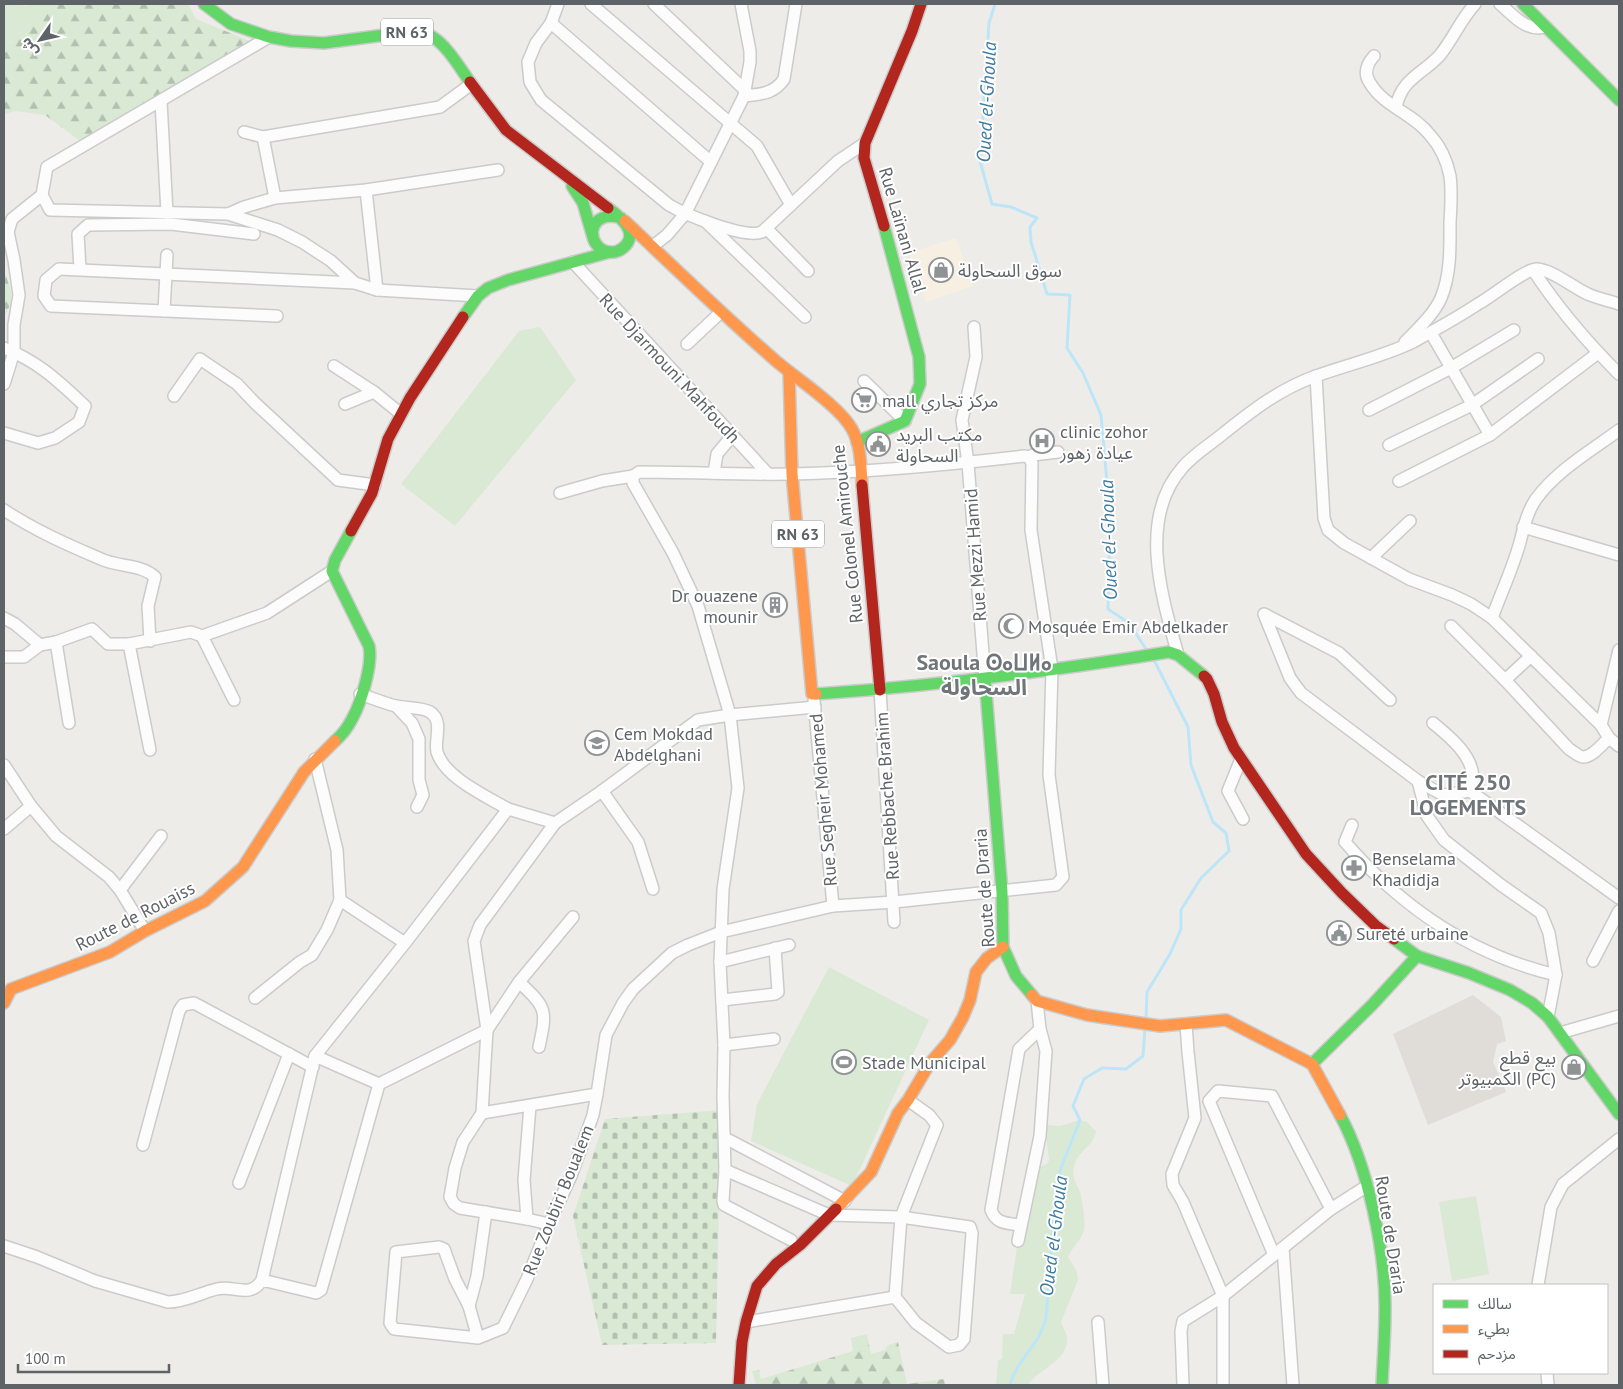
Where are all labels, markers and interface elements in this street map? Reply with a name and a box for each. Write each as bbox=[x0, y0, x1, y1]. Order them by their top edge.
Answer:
north arrow bbox=[15, 15, 65, 65]
road number: RN 63 bbox=[381, 18, 433, 46]
text: ش bbox=[16, 34, 42, 60]
water label: Oued el-Ghoula bbox=[971, 40, 1001, 163]
street label: Rue Laïnani Allal bbox=[874, 164, 932, 296]
shop icon: سوق السحاولة bbox=[928, 257, 954, 283]
place label: سوق السحاولة bbox=[958, 259, 1062, 282]
street label: Rue Djarmouni Mahfoudh bbox=[595, 288, 745, 448]
supermarket icon: mall مركز تجاري bbox=[851, 387, 877, 413]
place label: mall مركز تجاري bbox=[882, 389, 998, 414]
place label: clinic zohor عيادة زهور bbox=[1059, 420, 1148, 464]
place label: مكتب البريد السحاولة bbox=[896, 423, 982, 467]
hospital icon: clinic zohor عيادة زهور bbox=[1029, 428, 1055, 454]
public building icon: مكتب البريد السحاولة bbox=[865, 431, 891, 457]
street label: Rue Colonel Amirouche bbox=[826, 444, 868, 624]
water label: Oued el-Ghoula bbox=[1094, 479, 1122, 601]
street label: Rue Mezzi Hamid bbox=[959, 488, 991, 622]
road number: RN 63 bbox=[772, 520, 824, 548]
place label: Dr ouazene mounir bbox=[671, 584, 758, 628]
building icon: Dr ouazene mounir bbox=[762, 592, 788, 618]
mosque icon: Mosquée Emir Abdelkader bbox=[998, 613, 1024, 639]
place label: Mosquée Emir Abdelkader bbox=[1028, 615, 1228, 638]
district label: Saoula ⵙⴰⵡⵍⴰ السحاولة bbox=[916, 648, 1052, 701]
street label: Rue Rebbache Brahim bbox=[870, 711, 904, 881]
street label: Rue Segheir Mohamed bbox=[804, 713, 842, 887]
place label: Cem Mokdad Abdelghani bbox=[614, 722, 713, 766]
school or university icon: Cem Mokdad Abdelghani bbox=[584, 730, 610, 756]
district label: CITÉ 250 LOGEMENTS bbox=[1410, 768, 1526, 821]
street label: Route de Draria bbox=[968, 828, 1000, 948]
place label: Benselama Khadidja bbox=[1372, 847, 1456, 891]
pharmacy icon: Benselama Khadidja bbox=[1341, 855, 1367, 881]
street label: Route de Rouaiss bbox=[72, 876, 198, 956]
public building icon: Sureté urbaine bbox=[1326, 920, 1352, 946]
place label: Sureté urbaine bbox=[1356, 922, 1469, 945]
place label: بيع قطع الكمبيوتر (PC) bbox=[1458, 1046, 1556, 1090]
sports icon: Stade Municipal bbox=[831, 1049, 857, 1075]
place label: Stade Municipal bbox=[862, 1051, 986, 1074]
shop icon: بيع قطع الكمبيوتر (PC) bbox=[1561, 1054, 1587, 1080]
street label: Rue Zoubiri Boualem bbox=[517, 1121, 599, 1279]
water label: Oued el-Ghoula bbox=[1034, 1174, 1072, 1297]
street label: Route de Draria bbox=[1370, 1174, 1412, 1296]
legend bbox=[1433, 1284, 1608, 1374]
text: سالك bbox=[1478, 1294, 1512, 1313]
text: بطيء bbox=[1478, 1319, 1510, 1340]
scale bar bbox=[18, 1342, 169, 1374]
text: مزدحم bbox=[1478, 1344, 1516, 1365]
text: 100 m bbox=[25, 1349, 66, 1368]

